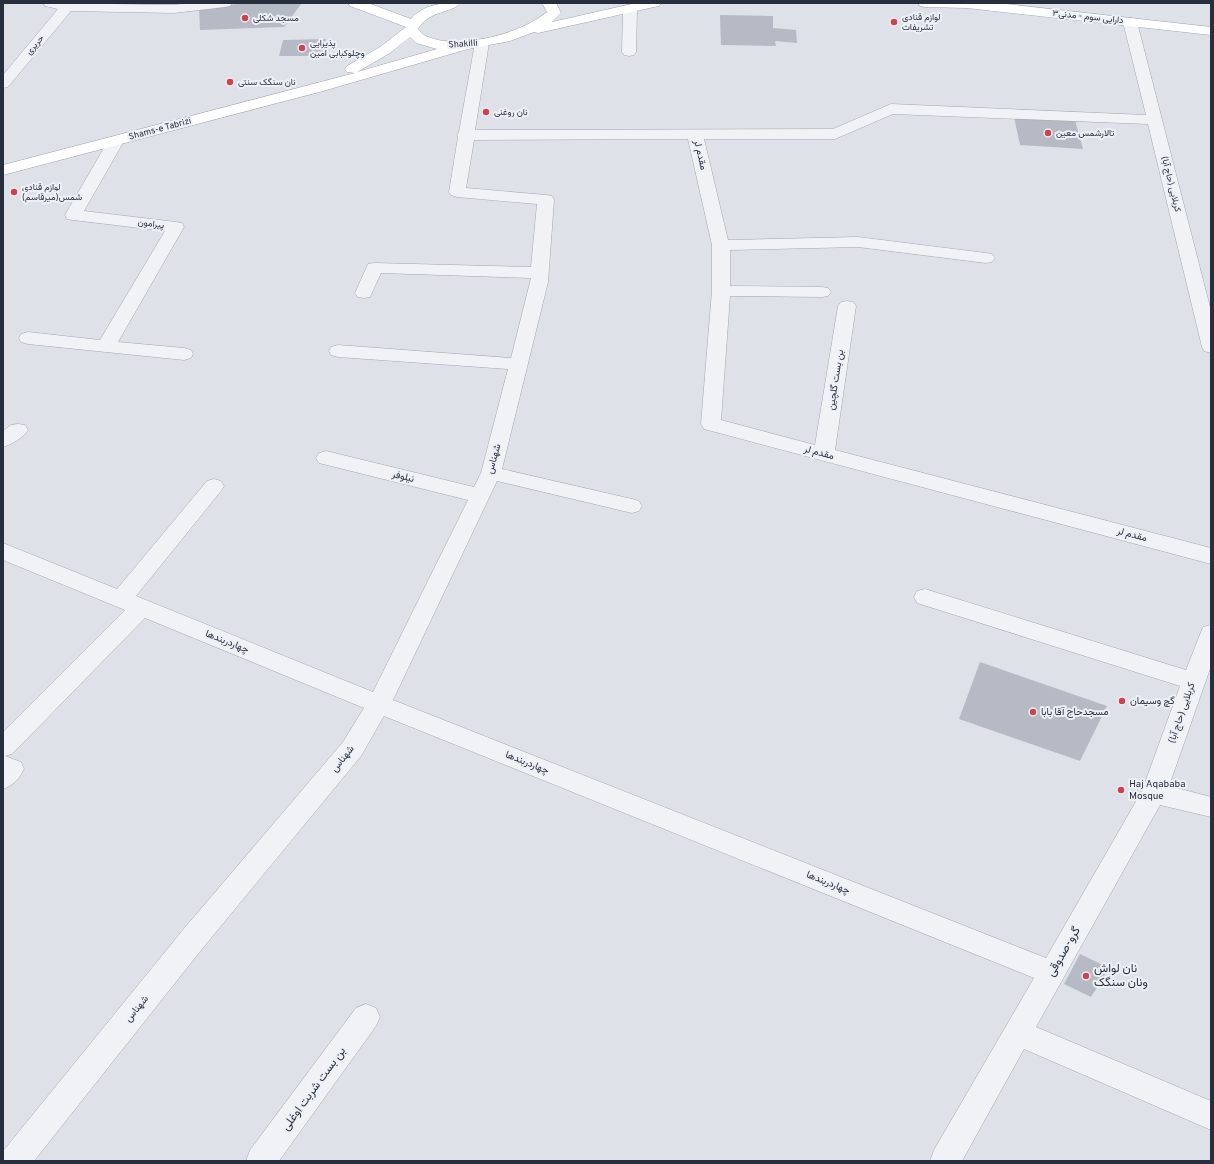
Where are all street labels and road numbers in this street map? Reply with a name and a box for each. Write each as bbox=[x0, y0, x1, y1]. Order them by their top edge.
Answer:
street label: دارایی سوم - مدنی۳ bbox=[1052, 8, 1124, 26]
street label: حریری bbox=[24, 33, 46, 57]
street label: Shakilli bbox=[448, 37, 478, 51]
street label: Shams-e Tabrizi bbox=[127, 115, 193, 143]
street label: مقدم لر bbox=[690, 138, 710, 171]
street label: کربلایی (حاج آبا) bbox=[1159, 155, 1183, 213]
street label: پیرامون bbox=[137, 217, 165, 231]
street label: بن بست گلچین bbox=[825, 349, 847, 411]
street label: شهناس bbox=[484, 442, 505, 476]
street label: مقدم لر bbox=[802, 442, 835, 463]
street label: نیلوفر bbox=[390, 468, 416, 486]
street label: مقدم لر bbox=[1115, 524, 1148, 545]
street label: چهاردربندها bbox=[203, 627, 251, 657]
street label: کربلایی (حاج آبا) bbox=[1166, 680, 1199, 745]
street label: شهناس bbox=[328, 743, 358, 775]
street label: چهاردربندها bbox=[503, 748, 551, 778]
street label: چهاردربندها bbox=[804, 868, 852, 898]
street label: گرو-صدوقی bbox=[1043, 924, 1085, 980]
street label: شهناس bbox=[122, 993, 152, 1025]
street label: بن بست شربت اوغلی bbox=[278, 1044, 350, 1134]

